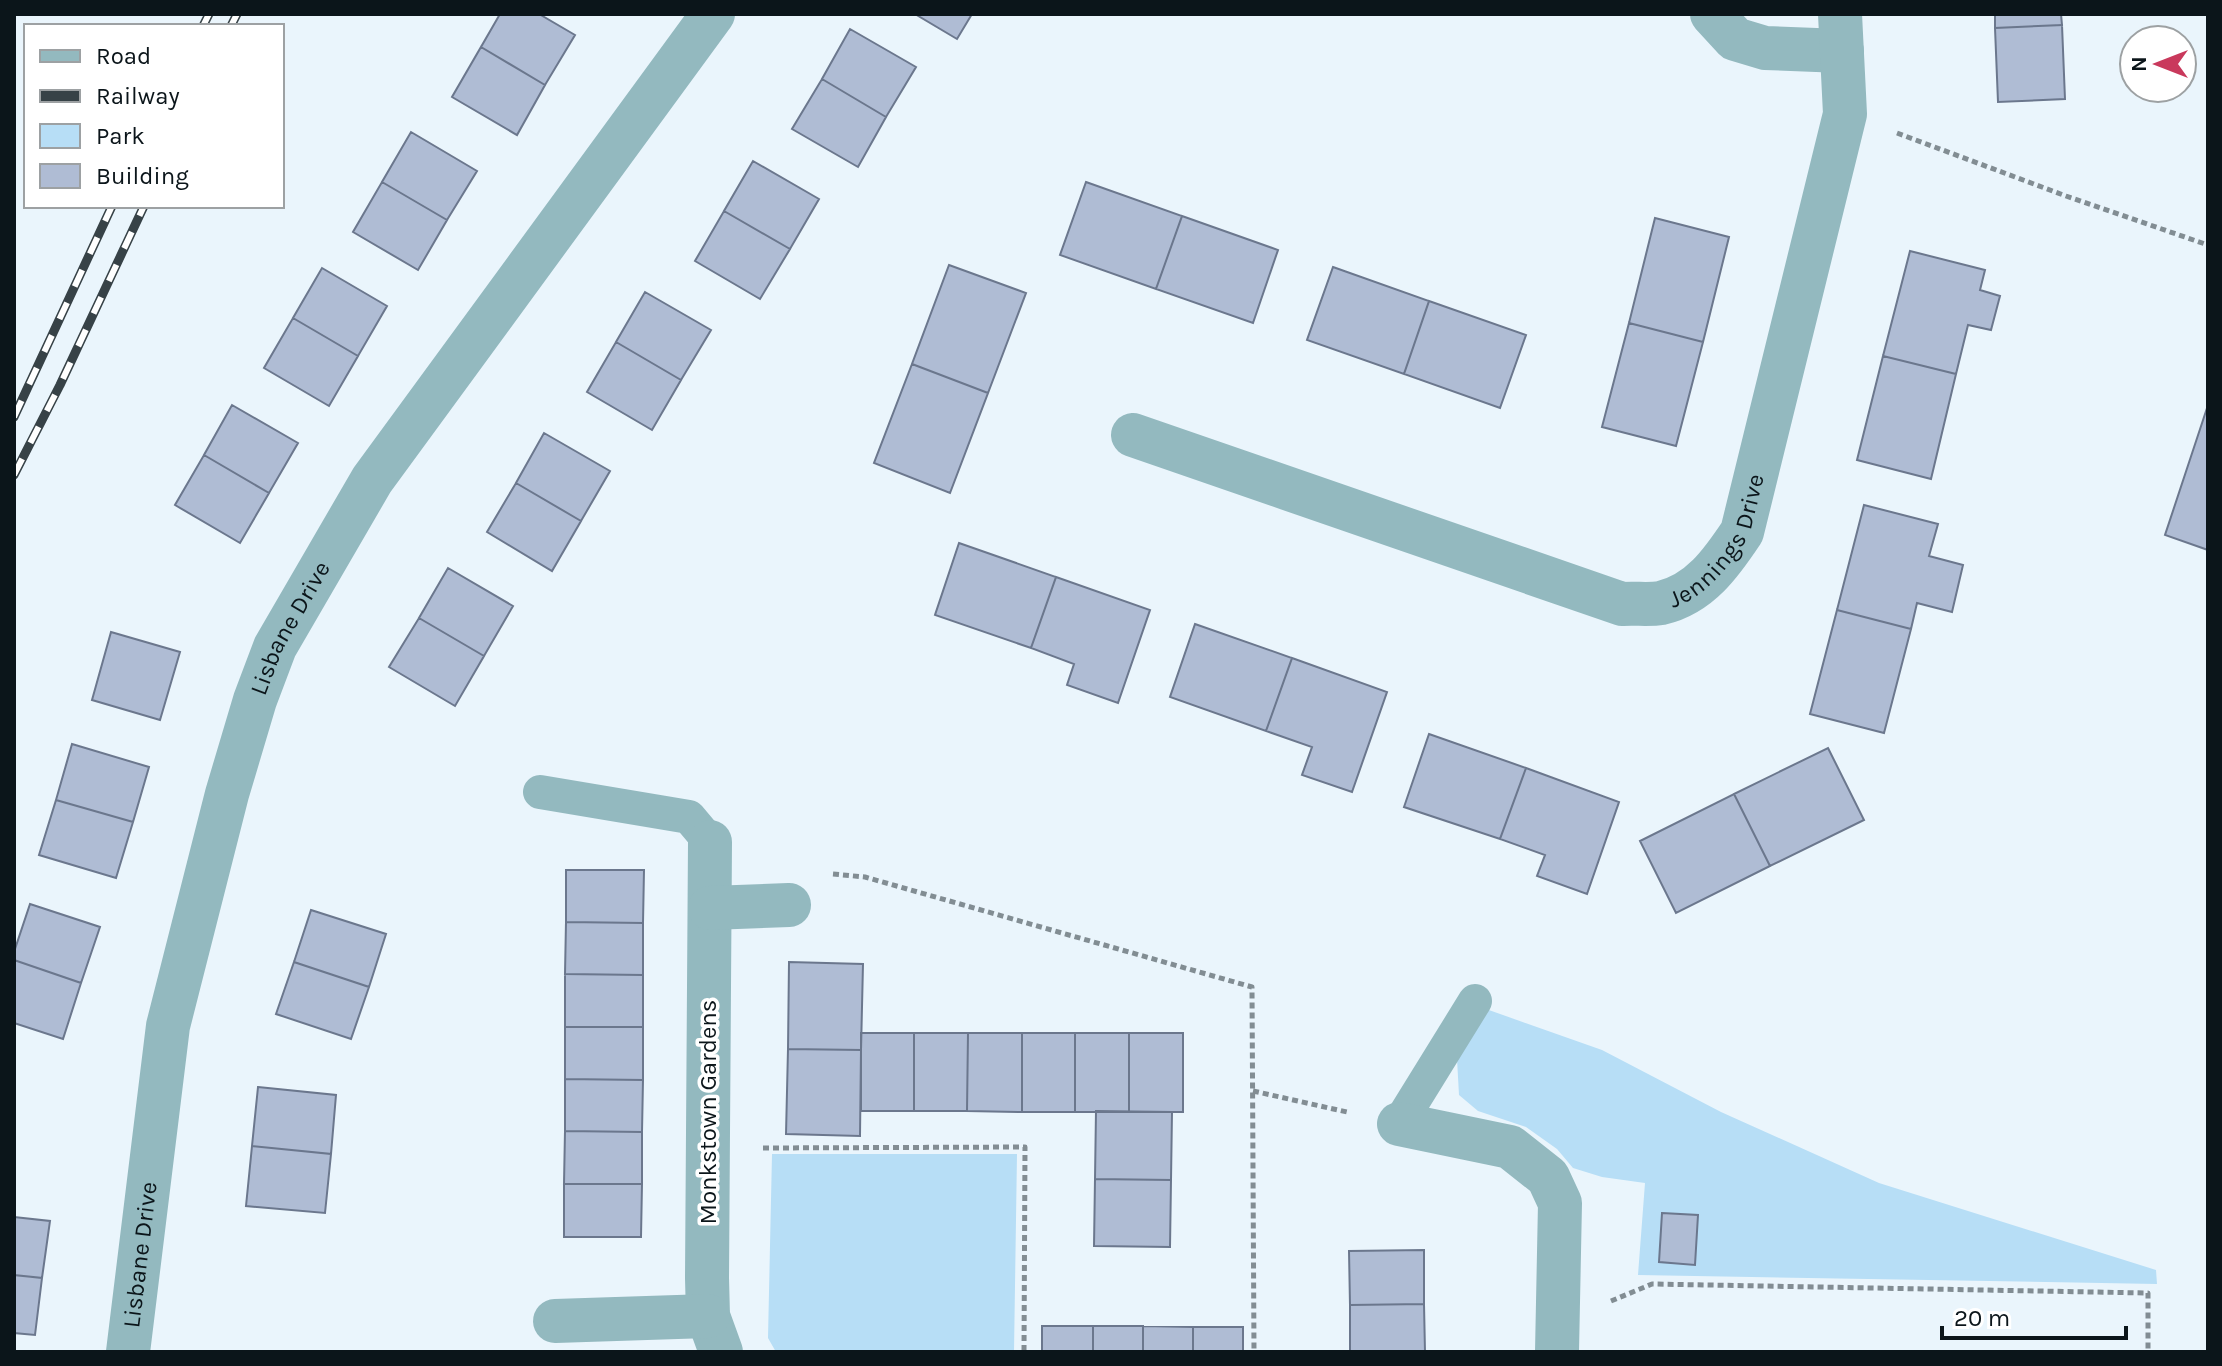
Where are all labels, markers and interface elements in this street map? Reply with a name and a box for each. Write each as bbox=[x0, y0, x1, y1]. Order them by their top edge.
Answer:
legend bbox=[24, 24, 284, 208]
north arrow bbox=[2118, 24, 2198, 104]
text: Road bbox=[96, 42, 151, 70]
text: N bbox=[2126, 56, 2152, 72]
text: Railway bbox=[96, 82, 180, 110]
text: Park bbox=[96, 122, 145, 150]
text: Building bbox=[96, 162, 189, 190]
street label: Jennings Drive bbox=[1665, 471, 1770, 614]
street label: Lisbane Drive bbox=[244, 556, 336, 699]
street label: Monkstown Gardens bbox=[694, 1000, 722, 1224]
street label: Lisbane Drive bbox=[117, 1180, 163, 1329]
scale bar bbox=[1942, 1290, 2126, 1340]
text: 20 m bbox=[1954, 1304, 2010, 1332]

